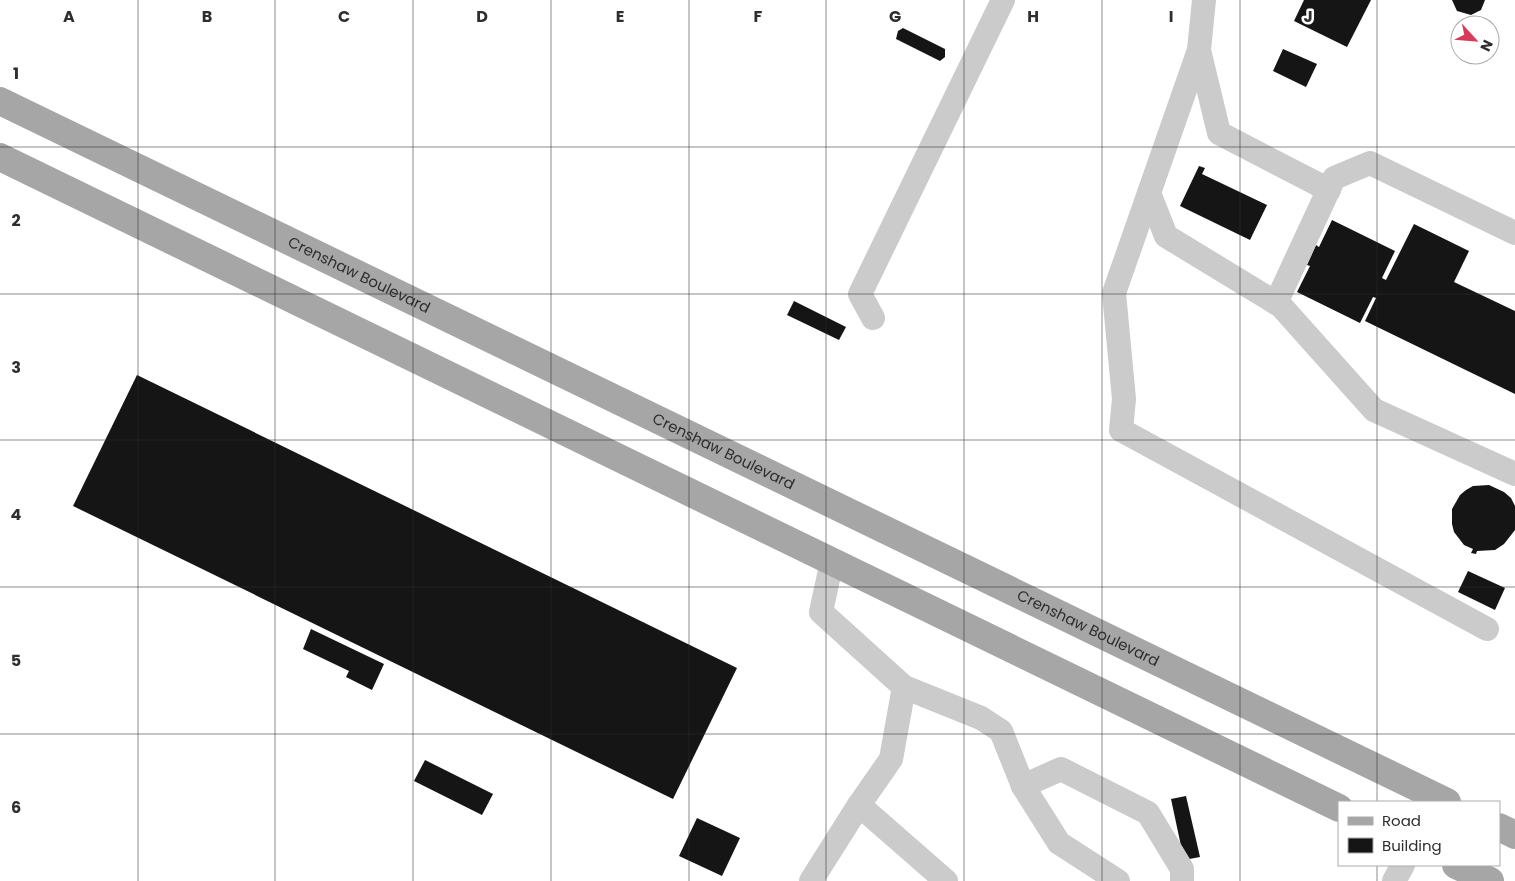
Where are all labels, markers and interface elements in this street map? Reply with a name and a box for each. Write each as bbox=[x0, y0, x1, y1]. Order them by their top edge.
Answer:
text: A bbox=[63, 5, 75, 28]
text: B bbox=[202, 5, 212, 28]
text: C bbox=[338, 5, 350, 28]
text: D bbox=[476, 5, 488, 28]
text: E bbox=[616, 5, 624, 28]
text: F bbox=[754, 5, 763, 28]
text: G bbox=[889, 5, 901, 28]
text: H bbox=[1027, 5, 1039, 28]
text: I bbox=[1169, 5, 1173, 28]
text: J bbox=[1303, 5, 1313, 28]
north arrow bbox=[1450, 15, 1500, 65]
text: N bbox=[1475, 37, 1498, 55]
text: 1 bbox=[13, 62, 19, 85]
text: 2 bbox=[11, 209, 21, 232]
street label: Crenshaw Boulevard bbox=[285, 231, 434, 318]
text: 3 bbox=[11, 356, 21, 379]
street label: Crenshaw Boulevard bbox=[649, 408, 798, 494]
text: 4 bbox=[11, 503, 22, 526]
street label: Crenshaw Boulevard bbox=[1014, 584, 1163, 671]
text: 5 bbox=[11, 649, 21, 672]
text: 6 bbox=[11, 796, 21, 819]
legend bbox=[1338, 801, 1500, 866]
text: Road bbox=[1382, 810, 1421, 831]
text: Building bbox=[1382, 835, 1442, 856]

